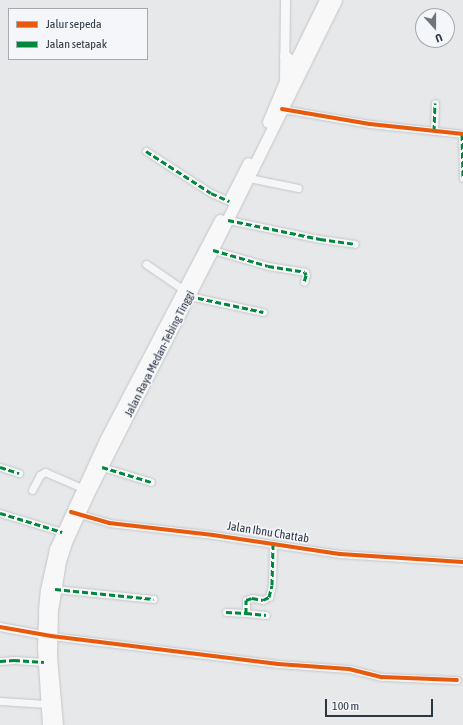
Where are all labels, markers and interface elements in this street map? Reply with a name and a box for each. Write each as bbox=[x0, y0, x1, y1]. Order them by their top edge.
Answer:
legend bbox=[8, 8, 148, 60]
north arrow bbox=[415, 8, 455, 48]
text: Jalur sepeda bbox=[46, 17, 102, 31]
text: U bbox=[434, 32, 444, 45]
text: Jalan setapak bbox=[46, 37, 107, 51]
street label: Jalan Raya Medan-Tebing Tinggi bbox=[122, 288, 198, 420]
street label: Jalan Ibnu Chattab bbox=[226, 519, 310, 547]
scale bar bbox=[327, 691, 435, 717]
text: 100 m bbox=[332, 699, 359, 713]

